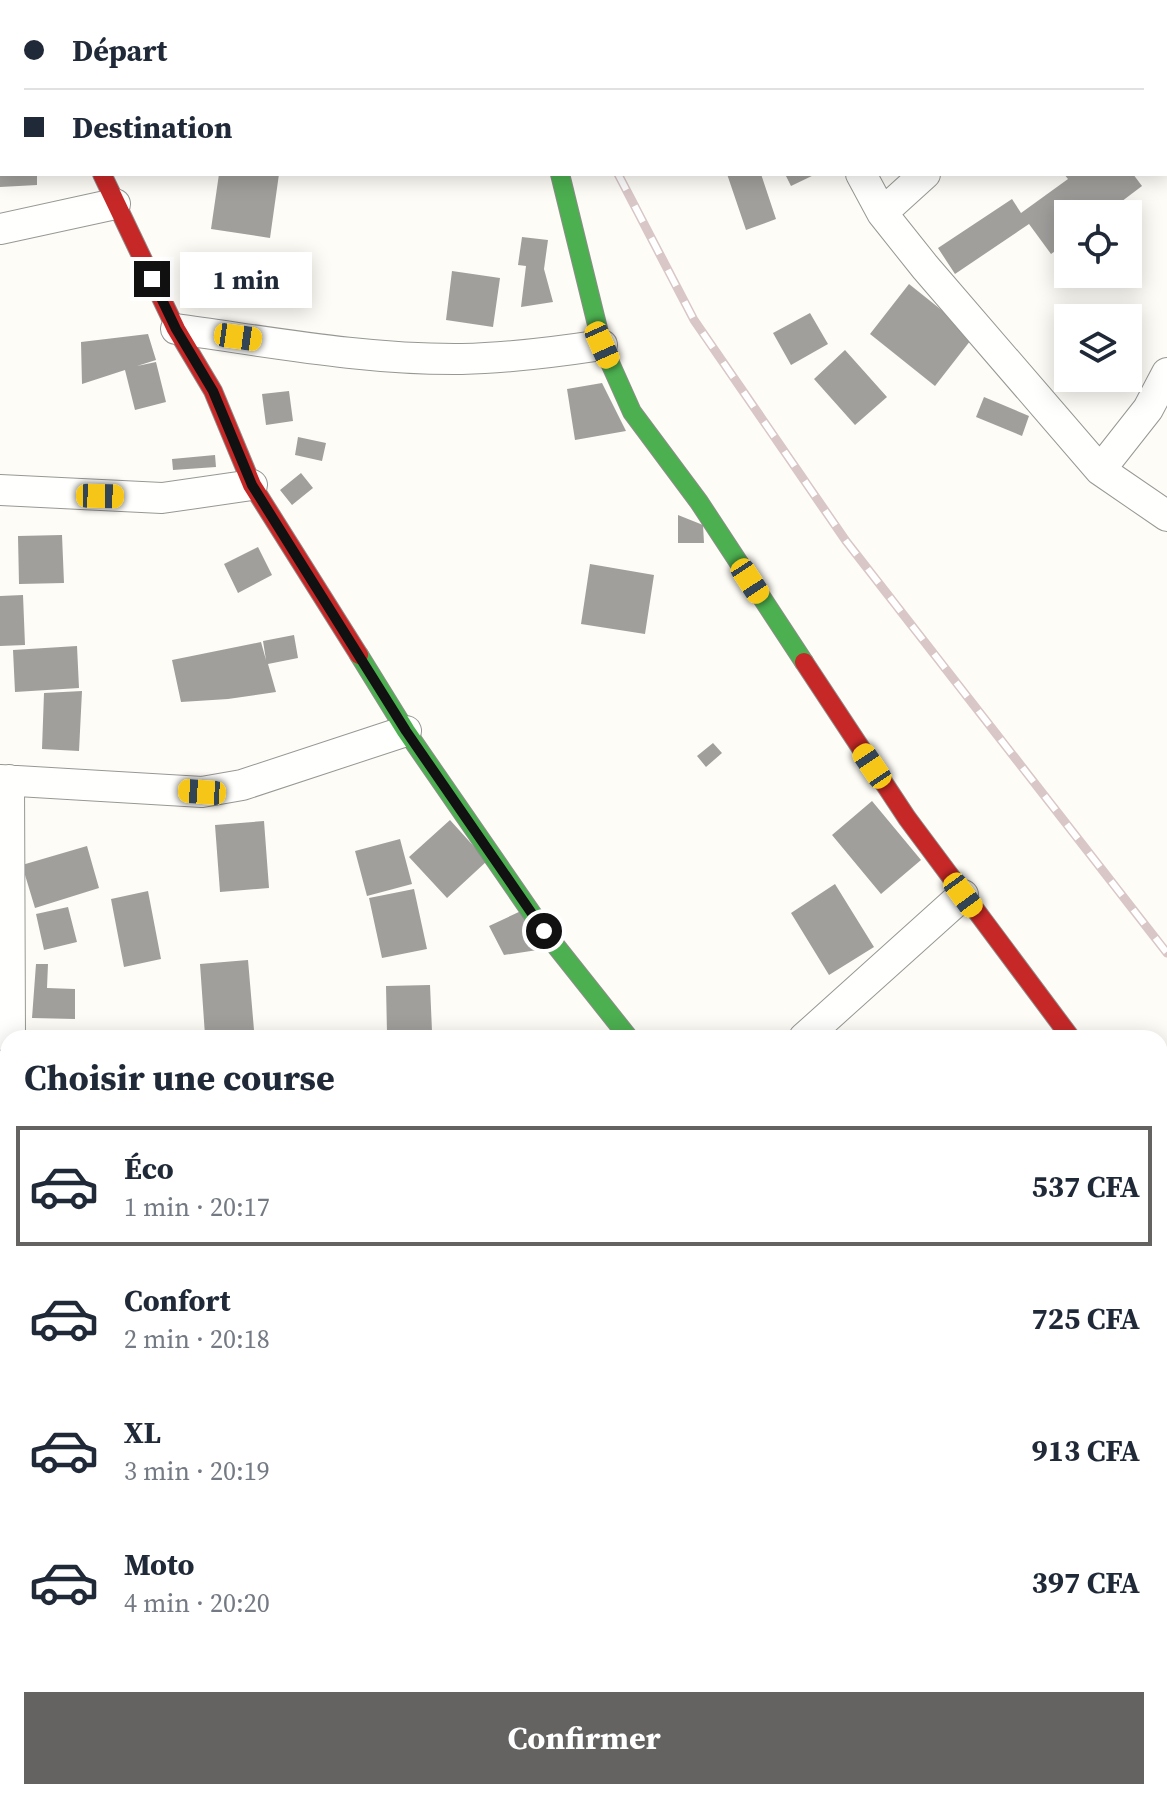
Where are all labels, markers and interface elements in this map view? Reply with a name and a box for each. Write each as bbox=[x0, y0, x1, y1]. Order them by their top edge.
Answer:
text: Départ bbox=[72, 30, 167, 71]
text: Destination bbox=[72, 107, 233, 148]
map controls bbox=[1054, 200, 1142, 392]
button: locate bbox=[1054, 200, 1142, 288]
callout: 1 min bbox=[180, 251, 312, 307]
route end bbox=[134, 261, 170, 297]
text: 1 min bbox=[212, 262, 280, 298]
button: layers bbox=[1054, 304, 1142, 392]
car bbox=[581, 318, 623, 372]
car bbox=[213, 322, 263, 352]
car bbox=[76, 484, 124, 508]
car bbox=[727, 554, 773, 608]
car bbox=[849, 739, 895, 793]
car bbox=[177, 778, 227, 806]
car bbox=[939, 869, 987, 921]
route start bbox=[526, 913, 562, 949]
text: Choisir une course bbox=[24, 1053, 335, 1102]
text: Éco bbox=[124, 1148, 174, 1189]
icon: car bbox=[28, 1150, 100, 1222]
text: 537 CFA bbox=[1031, 1166, 1140, 1207]
text: 1 min · 20:17 bbox=[124, 1189, 270, 1225]
text: Confort bbox=[124, 1280, 230, 1321]
icon: car bbox=[28, 1282, 100, 1354]
text: 725 CFA bbox=[1031, 1298, 1140, 1339]
text: 2 min · 20:18 bbox=[124, 1321, 270, 1357]
text: XL bbox=[124, 1412, 161, 1453]
icon: car bbox=[28, 1414, 100, 1486]
text: 913 CFA bbox=[1031, 1430, 1140, 1471]
text: 3 min · 20:19 bbox=[124, 1453, 270, 1489]
text: Moto bbox=[124, 1544, 195, 1585]
icon: car bbox=[28, 1546, 100, 1618]
text: 397 CFA bbox=[1031, 1562, 1140, 1603]
text: 4 min · 20:20 bbox=[124, 1585, 270, 1621]
button: Confirmer bbox=[24, 1692, 1144, 1784]

